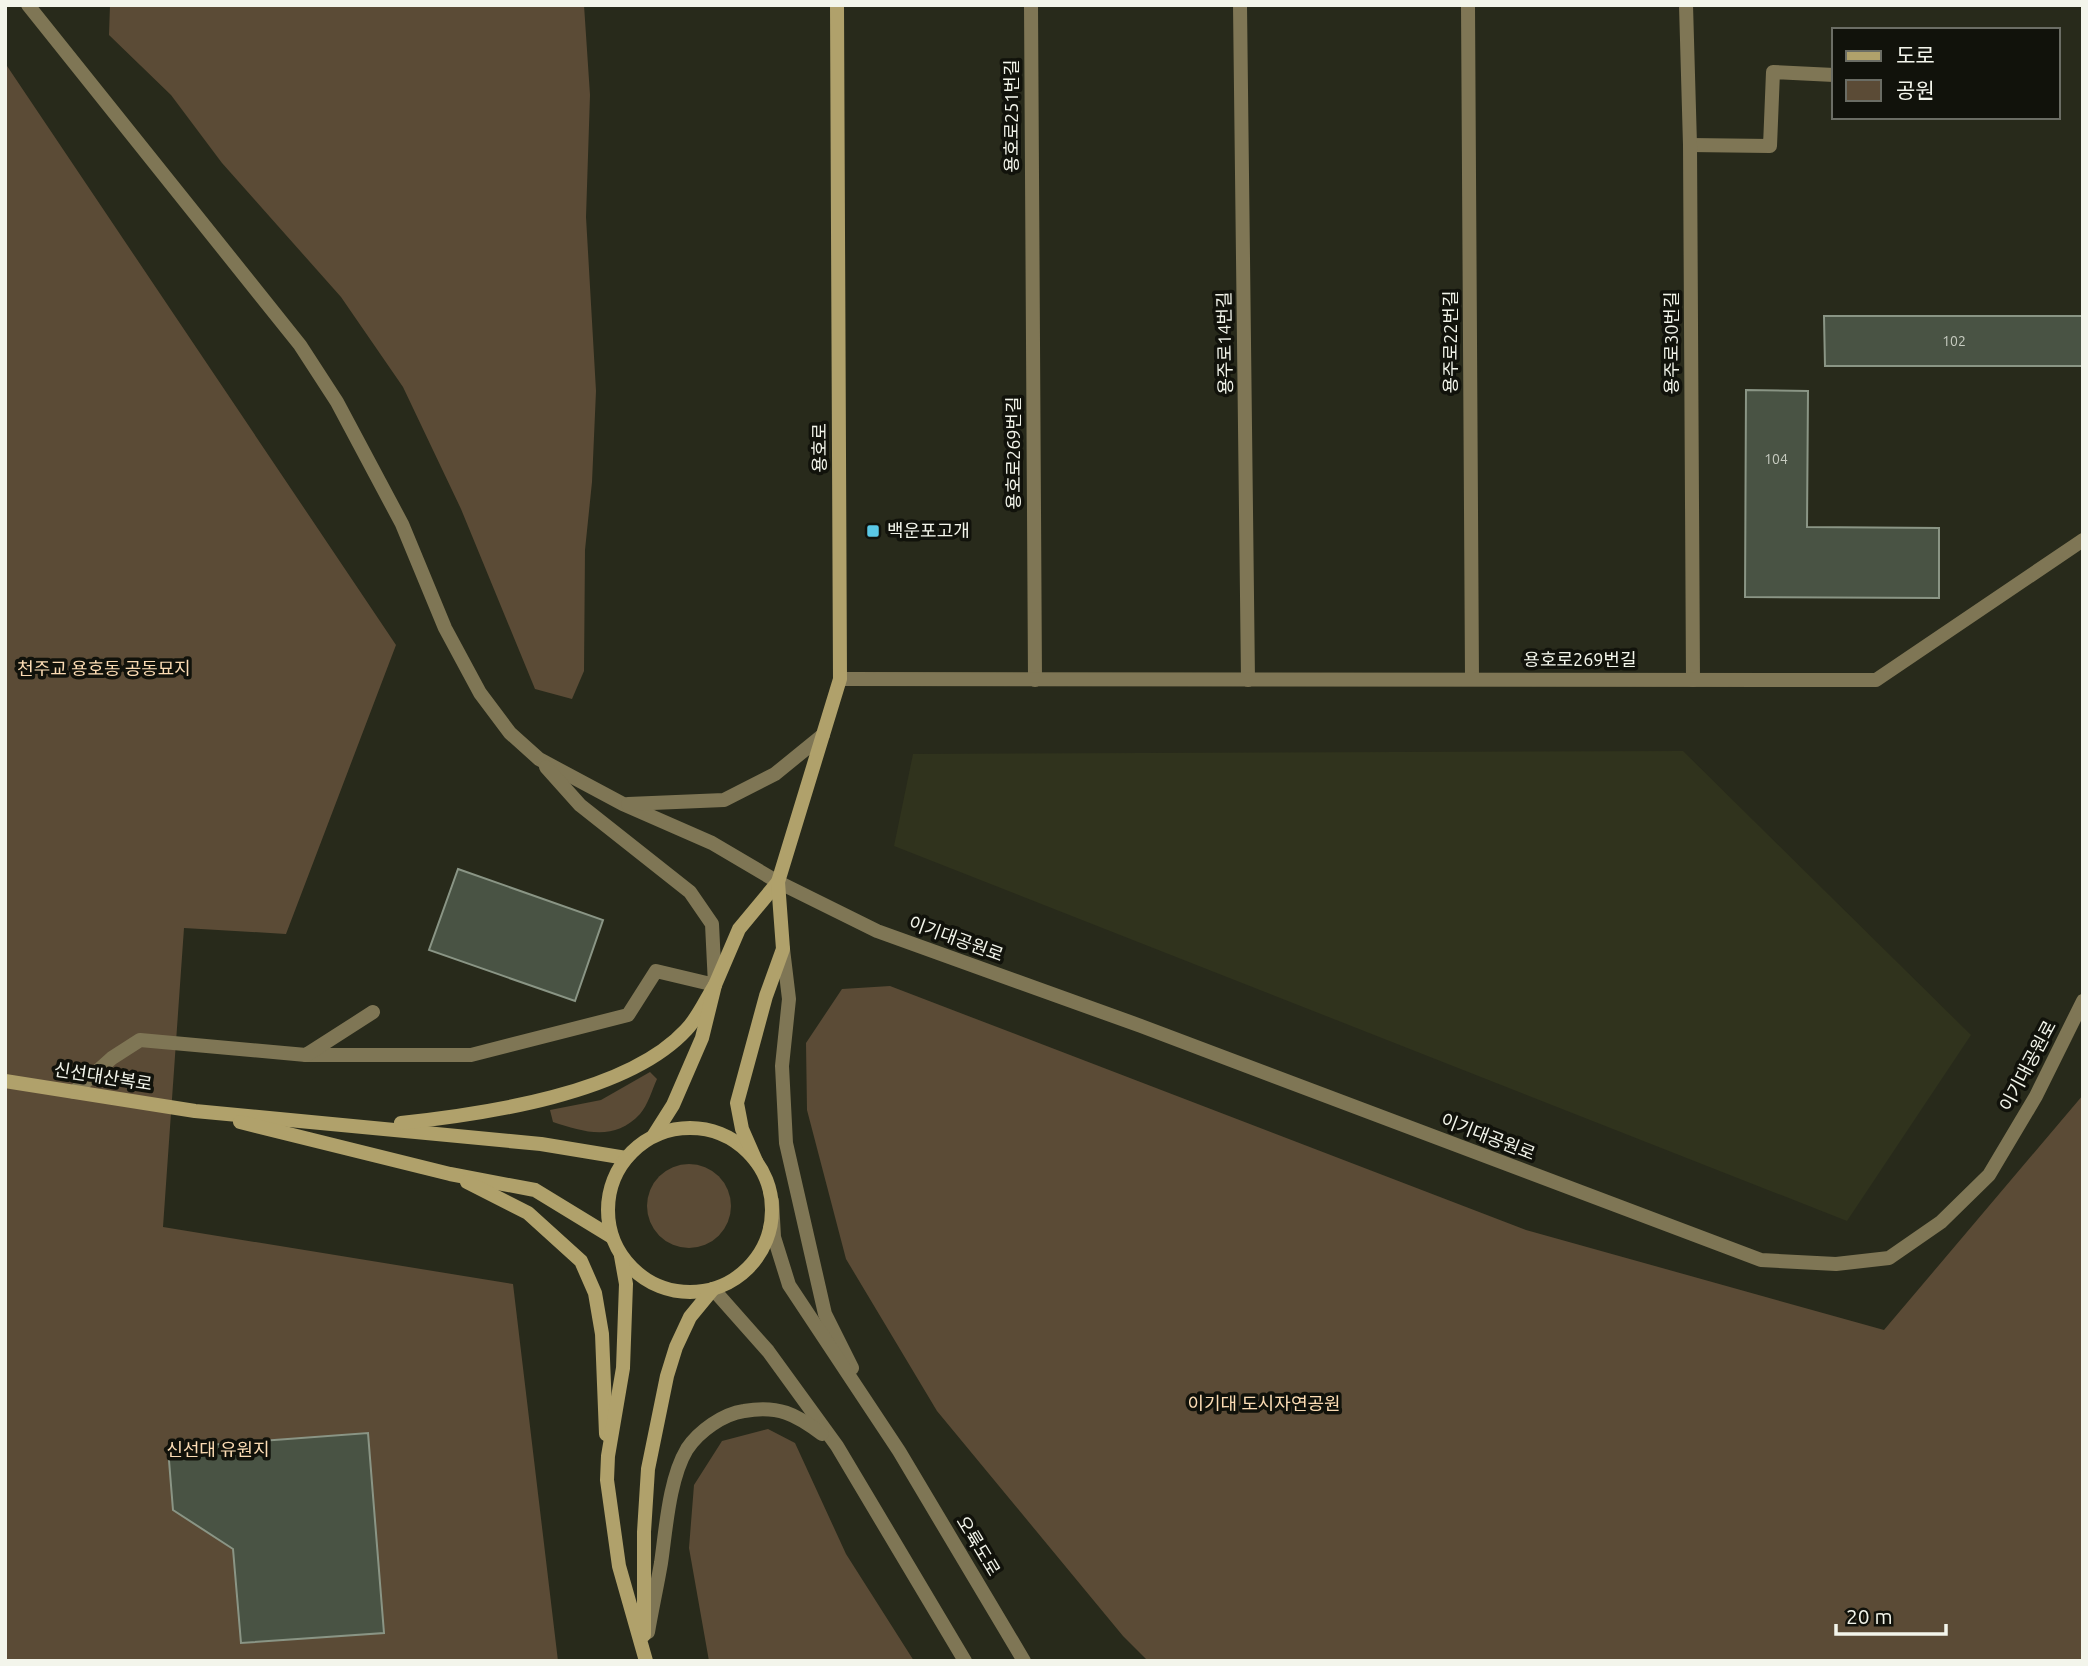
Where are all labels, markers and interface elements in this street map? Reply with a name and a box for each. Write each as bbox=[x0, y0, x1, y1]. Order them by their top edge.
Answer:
legend bbox=[1832, 28, 2060, 119]
text: 도로 bbox=[1896, 43, 1935, 67]
street label: 용호로251번길 bbox=[1001, 59, 1021, 173]
text: 공원 bbox=[1896, 78, 1935, 102]
street label: 용주로22번길 bbox=[1440, 290, 1460, 394]
street label: 용주로14번길 bbox=[1213, 291, 1235, 395]
street label: 용주로30번길 bbox=[1661, 291, 1681, 395]
house number: 102 bbox=[1942, 333, 1966, 349]
street label: 용호로269번길 bbox=[1003, 396, 1023, 510]
street label: 용호로 bbox=[809, 423, 829, 473]
house number: 104 bbox=[1764, 451, 1788, 467]
place label: 백운포고개 bbox=[887, 520, 970, 540]
marker: 백운포고개 bbox=[865, 523, 881, 539]
street label: 용호로269번길 bbox=[1523, 649, 1637, 669]
park label: 천주교 용호동 공동묘지 bbox=[17, 658, 191, 678]
street label: 이기대공원로 bbox=[906, 912, 1006, 964]
street label: 이기대공원로 bbox=[1995, 1017, 2059, 1114]
street label: 신선대산복로 bbox=[53, 1058, 154, 1094]
street label: 이기대공원로 bbox=[1438, 1109, 1538, 1163]
park label: 이기대 도시자연공원 bbox=[1187, 1393, 1341, 1413]
park label: 신선대 유원지 bbox=[166, 1439, 270, 1459]
street label: 오륙도로 bbox=[953, 1512, 1004, 1579]
scale bar bbox=[1836, 1592, 1946, 1636]
text: 20 m bbox=[1846, 1604, 1893, 1628]

